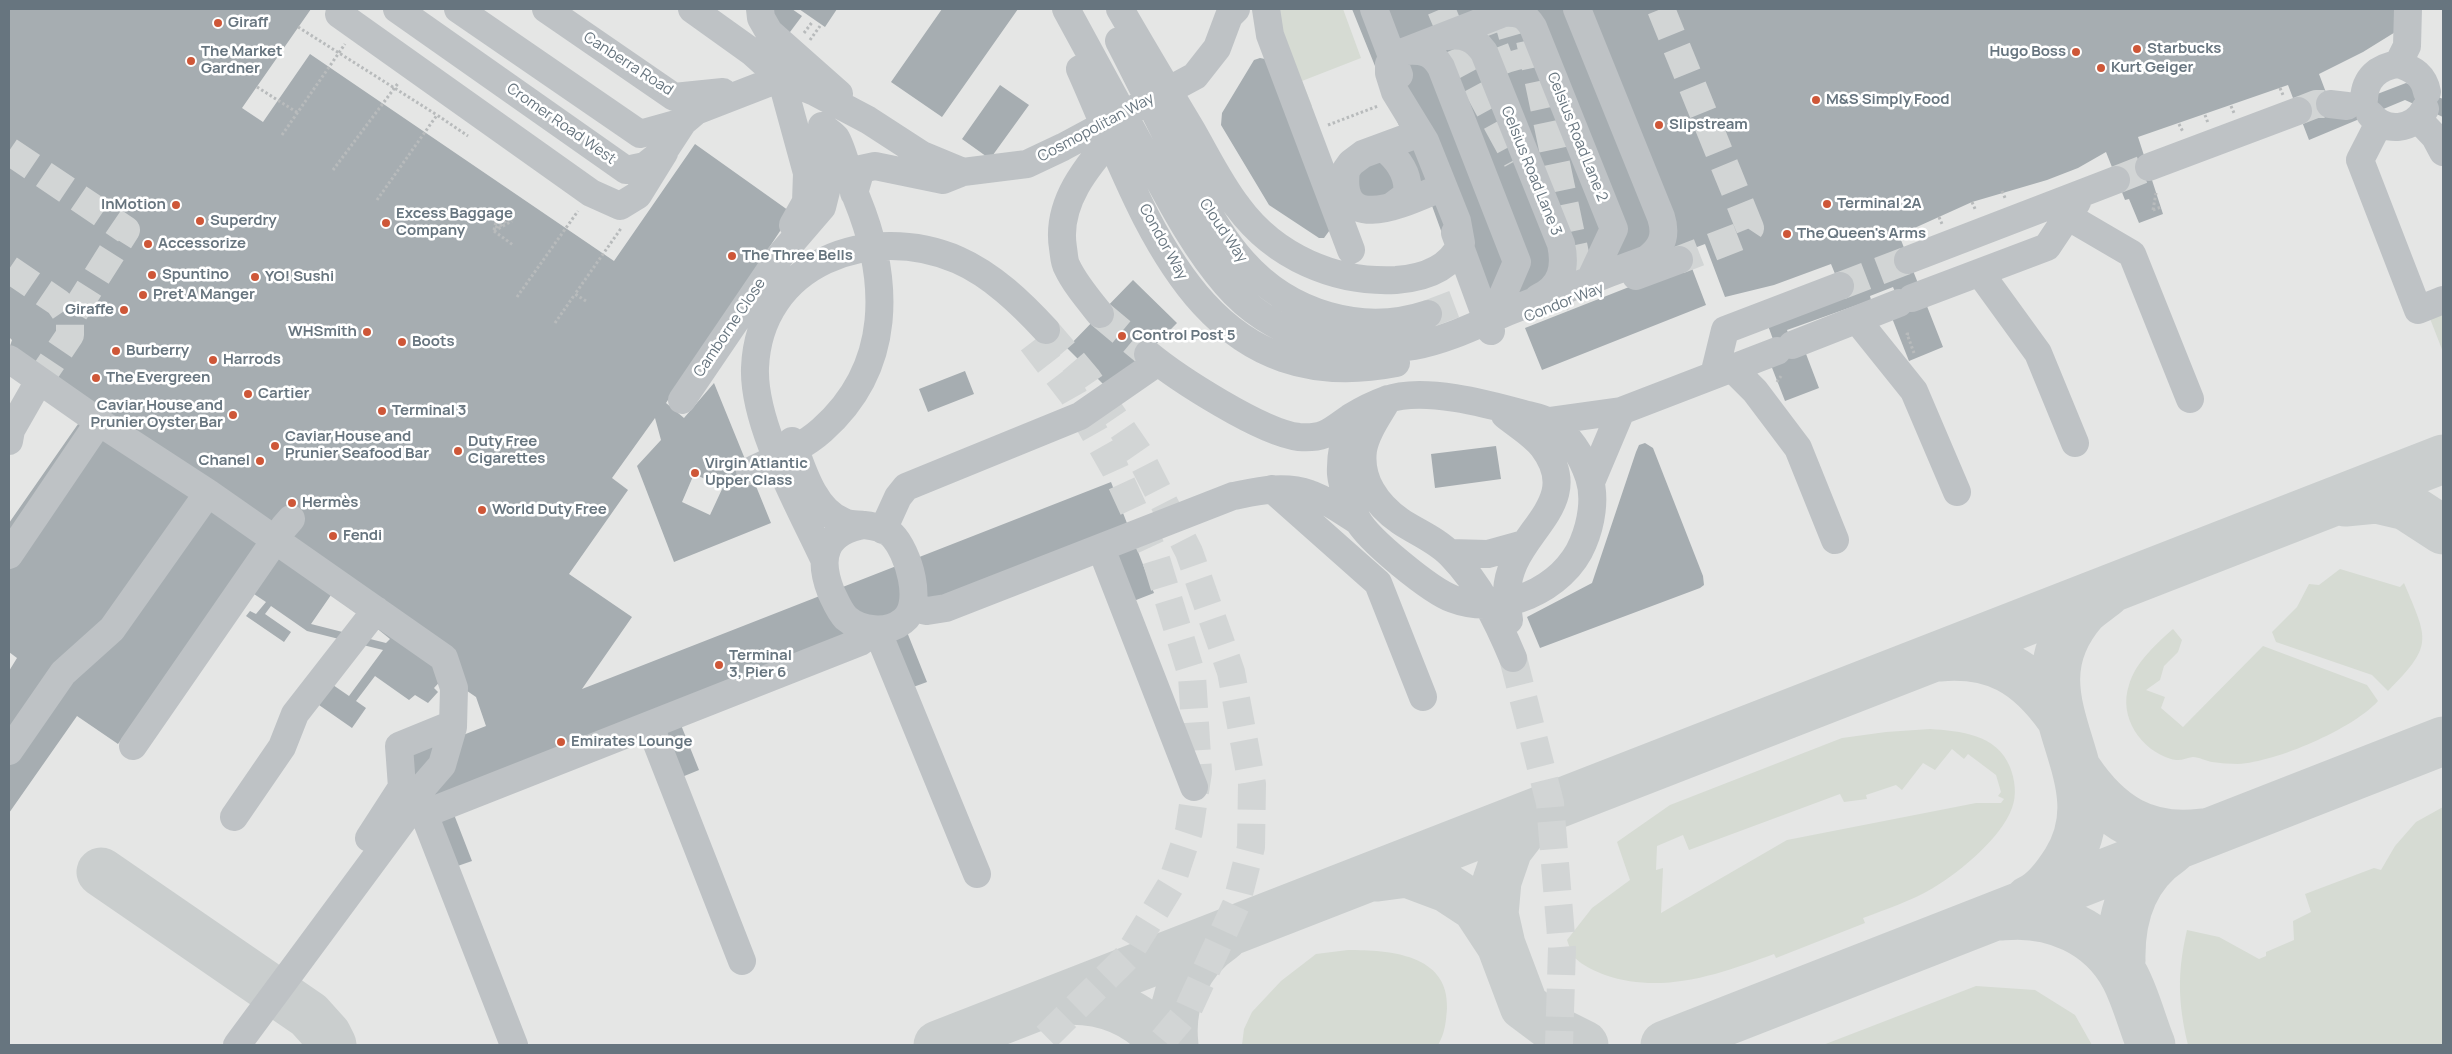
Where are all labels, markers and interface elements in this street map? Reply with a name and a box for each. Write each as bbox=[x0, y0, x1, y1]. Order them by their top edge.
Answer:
place label: Giraff bbox=[228, 14, 268, 32]
marker: Giraff bbox=[212, 17, 224, 29]
street label: Canberra Road bbox=[580, 28, 676, 100]
place label: Starbucks bbox=[2147, 40, 2221, 58]
place label: The Market Gardner bbox=[201, 43, 282, 78]
place label: Hugo Boss bbox=[1989, 43, 2066, 61]
marker: Starbucks bbox=[2131, 43, 2143, 55]
marker: Hugo Boss bbox=[2070, 46, 2082, 58]
marker: The Market Gardner bbox=[185, 55, 197, 67]
place label: Kurt Geiger bbox=[2111, 59, 2194, 77]
marker: Kurt Geiger bbox=[2095, 62, 2107, 74]
street label: Celsius Road Lane 2 bbox=[1543, 70, 1611, 204]
street label: Cromer Road West bbox=[503, 80, 619, 168]
street label: Cosmopolitan Way bbox=[1035, 90, 1157, 166]
place label: M&S Simply Food bbox=[1826, 91, 1950, 109]
marker: M&S Simply Food bbox=[1810, 94, 1822, 106]
street label: Celsius Road Lane 3 bbox=[1497, 104, 1565, 238]
place label: Slipstream bbox=[1669, 116, 1748, 134]
marker: Slipstream bbox=[1653, 119, 1665, 131]
place label: Terminal 2A bbox=[1837, 195, 1922, 213]
place label: InMotion bbox=[101, 196, 166, 214]
street label: Cloud Way bbox=[1195, 196, 1251, 266]
marker: Terminal 2A bbox=[1821, 198, 1833, 210]
marker: InMotion bbox=[170, 199, 182, 211]
street label: Condor Way bbox=[1135, 201, 1191, 283]
place label: Excess Baggage Company bbox=[396, 205, 513, 240]
place label: Superdry bbox=[210, 212, 277, 230]
marker: Superdry bbox=[194, 215, 206, 227]
marker: Excess Baggage Company bbox=[380, 217, 392, 229]
place label: The Queen's Arms bbox=[1797, 225, 1926, 243]
marker: The Queen's Arms bbox=[1781, 228, 1793, 240]
place label: Accessorize bbox=[158, 235, 246, 253]
marker: Accessorize bbox=[142, 238, 154, 250]
place label: The Three Bells bbox=[742, 247, 853, 265]
marker: The Three Bells bbox=[726, 250, 738, 262]
place label: Spuntino bbox=[162, 266, 229, 284]
place label: YO! Sushi bbox=[265, 268, 334, 286]
marker: Spuntino bbox=[146, 269, 158, 281]
marker: YO! Sushi bbox=[249, 271, 261, 283]
street label: Camborne Close bbox=[690, 275, 770, 381]
street label: Condor Way bbox=[1522, 280, 1606, 326]
place label: Pret A Manger bbox=[153, 286, 255, 304]
marker: Pret A Manger bbox=[137, 289, 149, 301]
place label: Giraffe bbox=[65, 301, 114, 319]
marker: Giraffe bbox=[118, 304, 130, 316]
place label: WHSmith bbox=[288, 323, 357, 341]
marker: WHSmith bbox=[361, 326, 373, 338]
place label: Control Post 5 bbox=[1132, 327, 1235, 345]
marker: Control Post 5 bbox=[1116, 330, 1128, 342]
place label: Boots bbox=[412, 333, 455, 351]
marker: Boots bbox=[396, 336, 408, 348]
place label: Burberry bbox=[126, 342, 189, 360]
marker: Burberry bbox=[110, 345, 122, 357]
place label: Harrods bbox=[223, 351, 281, 369]
marker: Harrods bbox=[207, 354, 219, 366]
place label: The Evergreen bbox=[106, 369, 210, 387]
marker: The Evergreen bbox=[90, 372, 102, 384]
place label: Cartier bbox=[258, 385, 309, 403]
marker: Cartier bbox=[242, 388, 254, 400]
place label: Caviar House and Prunier Oyster Bar bbox=[91, 397, 223, 432]
place label: Terminal 3 bbox=[392, 402, 467, 420]
marker: Terminal 3 bbox=[376, 405, 388, 417]
marker: Caviar House and Prunier Oyster Bar bbox=[227, 409, 239, 421]
place label: Caviar House and Prunier Seafood Bar bbox=[285, 428, 429, 463]
place label: Duty Free Cigarettes bbox=[468, 433, 545, 468]
marker: Caviar House and Prunier Seafood Bar bbox=[269, 440, 281, 452]
marker: Duty Free Cigarettes bbox=[452, 445, 464, 457]
place label: Chanel bbox=[198, 452, 250, 470]
marker: Chanel bbox=[254, 455, 266, 467]
place label: Virgin Atlantic Upper Class bbox=[705, 455, 808, 490]
marker: Virgin Atlantic Upper Class bbox=[689, 467, 701, 479]
place label: Hermès bbox=[302, 494, 358, 512]
marker: Hermès bbox=[286, 497, 298, 509]
place label: World Duty Free bbox=[492, 501, 607, 519]
marker: World Duty Free bbox=[476, 504, 488, 516]
place label: Fendi bbox=[343, 527, 382, 545]
marker: Fendi bbox=[327, 530, 339, 542]
place label: Terminal 3, Pier 6 bbox=[729, 647, 792, 682]
marker: Terminal 3, Pier 6 bbox=[713, 659, 725, 671]
place label: Emirates Lounge bbox=[571, 733, 692, 751]
marker: Emirates Lounge bbox=[555, 736, 567, 748]

